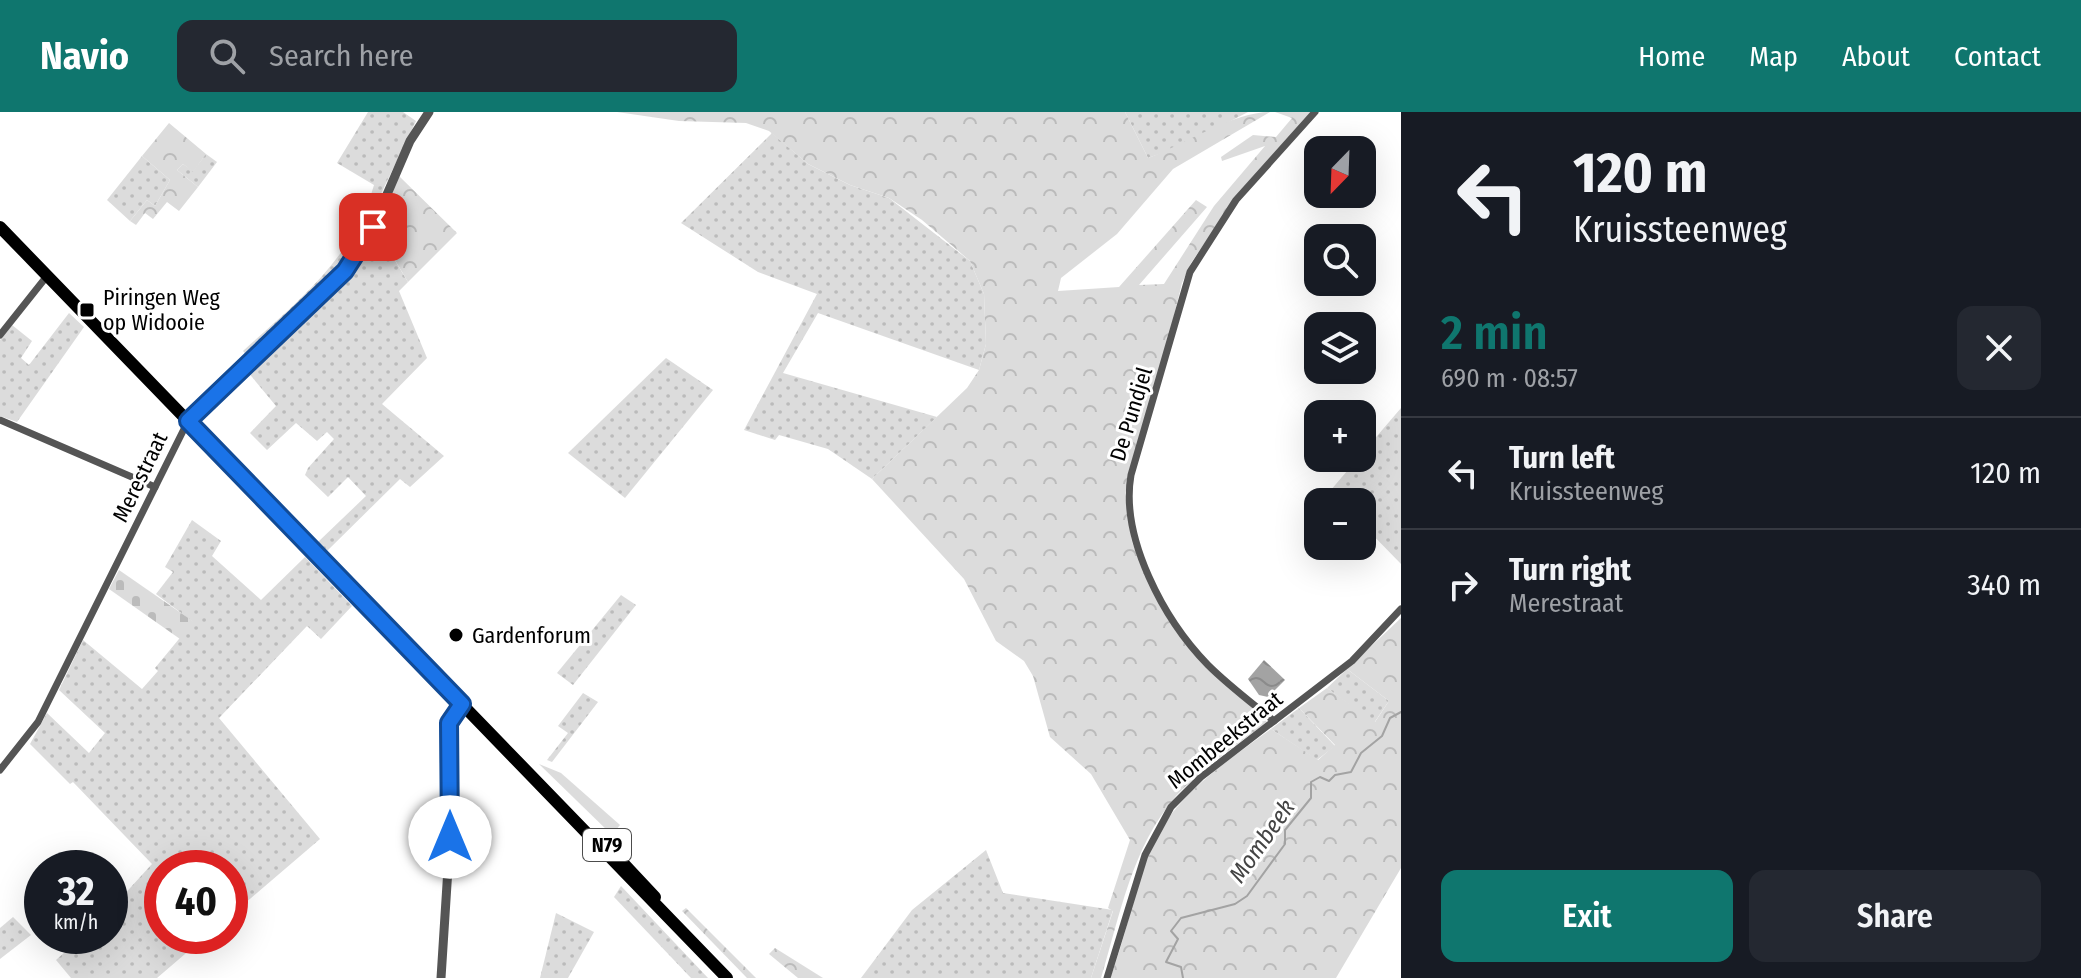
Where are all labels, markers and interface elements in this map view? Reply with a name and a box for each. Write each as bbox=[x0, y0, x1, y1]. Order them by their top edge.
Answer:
search box bbox=[177, 20, 737, 92]
text: Navio bbox=[40, 33, 129, 79]
icon: search bbox=[205, 34, 249, 78]
text: Search here bbox=[269, 38, 414, 74]
text: Home bbox=[1638, 40, 1705, 73]
text: Map bbox=[1749, 40, 1798, 73]
text: About bbox=[1842, 40, 1910, 73]
text: Contact bbox=[1954, 40, 2041, 73]
north arrow bbox=[1304, 136, 1376, 208]
map controls bbox=[1304, 136, 1376, 560]
text: 120 m bbox=[1573, 140, 1708, 207]
icon: left bbox=[1441, 144, 1545, 248]
pin bbox=[339, 193, 407, 261]
icon: arrive bbox=[351, 205, 395, 249]
text: Kruissteenweg bbox=[1573, 208, 1787, 252]
button: search bbox=[1304, 224, 1376, 296]
place label: Piringen Weg op Widooie bbox=[103, 284, 221, 336]
marker: Piringen Weg op Widooie bbox=[78, 301, 96, 319]
text: 2 min bbox=[1441, 304, 1548, 362]
button: close bbox=[1957, 306, 2041, 390]
button: layers bbox=[1304, 312, 1376, 384]
text: 690 m · 08:57 bbox=[1441, 363, 1578, 394]
street label: De Pundjel bbox=[1104, 364, 1158, 464]
button: + bbox=[1304, 400, 1376, 472]
street label: Merestraat bbox=[107, 427, 174, 526]
text: Turn left bbox=[1509, 440, 1615, 476]
icon: left bbox=[1441, 451, 1485, 495]
text: 120 m bbox=[1970, 455, 2041, 491]
text: Kruissteenweg bbox=[1509, 476, 1664, 507]
button: − bbox=[1304, 488, 1376, 560]
text: Turn right bbox=[1509, 552, 1631, 588]
icon: right bbox=[1441, 563, 1485, 607]
text: 340 m bbox=[1967, 567, 2041, 603]
text: Merestraat bbox=[1509, 588, 1623, 619]
place label: Gardenforum bbox=[472, 622, 591, 649]
marker: Gardenforum bbox=[447, 626, 465, 644]
street label: Mombeekstraat bbox=[1162, 685, 1288, 795]
water label: Mombeek bbox=[1223, 794, 1301, 888]
position arrow bbox=[408, 795, 492, 879]
road number: N79 bbox=[583, 829, 631, 861]
speed limit sign: 40 bbox=[144, 850, 248, 954]
text: 32 bbox=[57, 868, 95, 916]
button: Exit bbox=[1441, 870, 1733, 962]
button: Share bbox=[1749, 870, 2041, 962]
text: km/h bbox=[54, 910, 98, 934]

